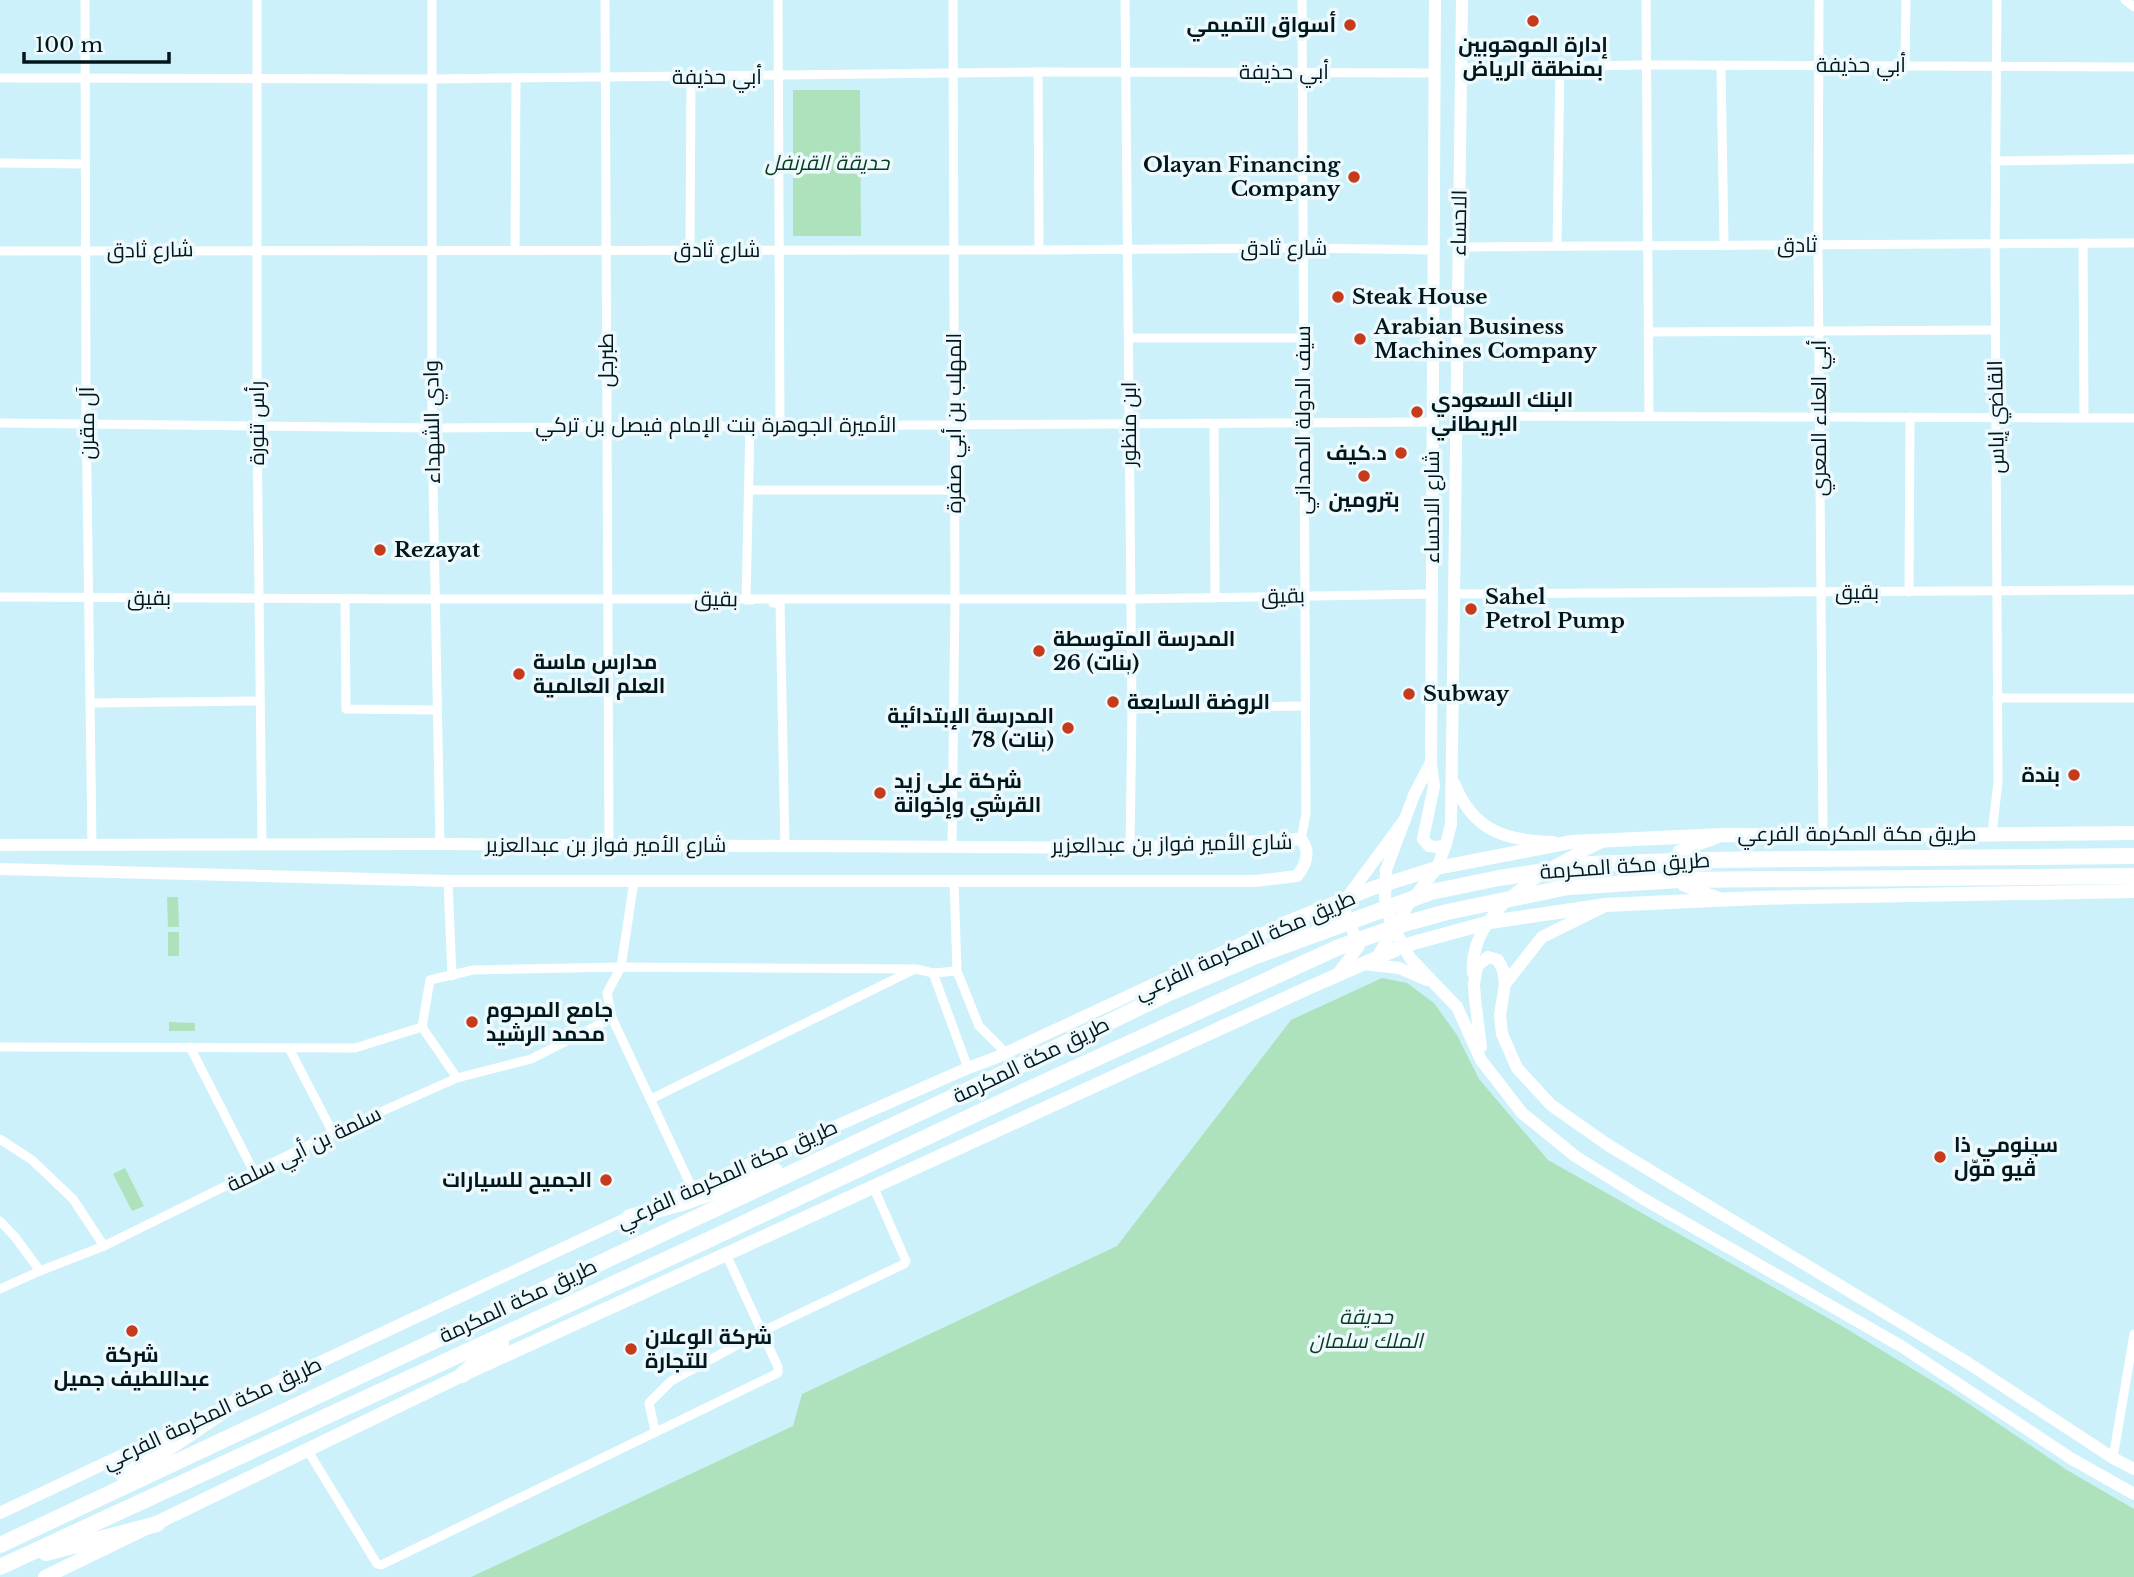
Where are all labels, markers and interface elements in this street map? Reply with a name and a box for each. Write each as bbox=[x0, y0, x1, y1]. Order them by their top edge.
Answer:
place label: أسواق التميمي bbox=[1186, 11, 1336, 42]
marker: إدارة الموهوبين بمنطقة الرياض bbox=[1525, 13, 1541, 29]
marker: أسواق التميمي bbox=[1342, 17, 1358, 33]
scale bar bbox=[24, 21, 170, 65]
text: 100 m bbox=[35, 32, 103, 58]
place label: إدارة الموهوبين بمنطقة الرياض bbox=[1458, 32, 1608, 82]
street label: أبي حذيفة bbox=[1816, 52, 1906, 81]
street label: أبي حذيفة bbox=[1239, 59, 1329, 88]
street label: أبي حذيفة bbox=[672, 64, 762, 93]
park label: حديقة القرنفل bbox=[765, 150, 891, 176]
place label: Olayan Financing Company bbox=[1143, 152, 1341, 202]
marker: Olayan Financing Company bbox=[1346, 169, 1362, 185]
street label: الاحساء bbox=[1445, 190, 1473, 256]
street label: ثادق bbox=[1777, 232, 1817, 258]
street label: شارع ثادق bbox=[1241, 235, 1327, 262]
street label: شارع ثادق bbox=[106, 236, 194, 265]
street label: شارع ثادق bbox=[674, 237, 760, 264]
place label: Steak House bbox=[1352, 284, 1488, 310]
marker: Steak House bbox=[1330, 289, 1346, 305]
place label: Arabian Business Machines Company bbox=[1373, 314, 1597, 364]
street label: سيف الدولة الحمداني bbox=[1290, 325, 1319, 515]
marker: Arabian Business Machines Company bbox=[1352, 331, 1368, 347]
street label: طبرجل bbox=[593, 333, 619, 387]
street label: المهلب بن أبي صفرة bbox=[941, 333, 970, 513]
street label: أبي العلاء المعري bbox=[1806, 340, 1835, 496]
street label: وادي الشهداء bbox=[418, 360, 449, 484]
street label: القاضي إياس bbox=[1982, 360, 2012, 474]
street label: رأس تنورة bbox=[244, 381, 270, 465]
street label: ابن منظور bbox=[1116, 381, 1142, 468]
street label: آل مقرن bbox=[74, 386, 100, 459]
place label: البنك السعودي البريطاني bbox=[1431, 387, 1573, 441]
marker: البنك السعودي البريطاني bbox=[1409, 404, 1425, 420]
street label: الأميرة الجوهرة بنت الإمام فيصل بن تركي bbox=[535, 412, 897, 441]
place label: د.كيف bbox=[1326, 440, 1387, 466]
marker: د.كيف bbox=[1393, 445, 1409, 461]
street label: شارع الاحساء bbox=[1419, 450, 1446, 564]
marker: بترومين bbox=[1356, 468, 1372, 484]
place label: بترومين bbox=[1329, 487, 1399, 513]
place label: Rezayat bbox=[394, 537, 480, 563]
marker: Rezayat bbox=[372, 542, 388, 558]
street label: بقيق bbox=[1835, 579, 1879, 605]
street label: بقيق bbox=[1261, 582, 1305, 610]
place label: Sahel Petrol Pump bbox=[1485, 584, 1625, 634]
street label: بقيق bbox=[127, 585, 171, 611]
street label: بقيق bbox=[694, 586, 738, 612]
marker: Sahel Petrol Pump bbox=[1463, 601, 1479, 617]
place label: المدرسة المتوسطة 26 (بنات) bbox=[1053, 626, 1235, 676]
marker: المدرسة المتوسطة 26 (بنات) bbox=[1031, 643, 1047, 659]
place label: مدارس ماسة العلم العالمية bbox=[533, 649, 665, 700]
marker: مدارس ماسة العلم العالمية bbox=[511, 666, 527, 682]
place label: Subway bbox=[1423, 681, 1509, 707]
marker: Subway bbox=[1401, 686, 1417, 702]
place label: الروضة السابعة bbox=[1127, 689, 1270, 715]
marker: الروضة السابعة bbox=[1105, 694, 1121, 710]
place label: المدرسة الإبتدائية 78 (بنات) bbox=[887, 703, 1054, 753]
marker: المدرسة الإبتدائية 78 (بنات) bbox=[1060, 720, 1076, 736]
place label: بندة bbox=[2021, 762, 2060, 788]
marker: بندة bbox=[2066, 767, 2082, 783]
place label: شركة علي زيد القرشي وإخوانة bbox=[894, 768, 1041, 821]
marker: شركة علي زيد القرشي وإخوانة bbox=[872, 785, 888, 801]
street label: طريق مكة المكرمة الفرعي bbox=[1738, 821, 1976, 850]
street label: شارع الأمير فواز بن عبدالعزير bbox=[1050, 829, 1293, 860]
street label: شارع الأمير فواز بن عبدالعزير bbox=[485, 832, 726, 859]
street label: طريق مكة المكرمة bbox=[1539, 847, 1711, 885]
street label: طريق مكة المكرمة الفرعي bbox=[1131, 885, 1361, 1008]
place label: جامع المرحوم محمد الرشيد bbox=[486, 997, 613, 1047]
street label: طريق مكة المكرمة bbox=[949, 1011, 1113, 1109]
marker: جامع المرحوم محمد الرشيد bbox=[464, 1014, 480, 1030]
street label: سلمة بن أبي سلمة bbox=[223, 1100, 387, 1200]
street label: طريق مكة المكرمة الفرعي bbox=[613, 1114, 843, 1237]
place label: سينومي ذا ڤيو موّل bbox=[1954, 1132, 2058, 1182]
marker: سينومي ذا ڤيو موّل bbox=[1932, 1149, 1948, 1165]
place label: الجميح للسيارات bbox=[442, 1167, 592, 1194]
marker: الجميح للسيارات bbox=[598, 1172, 614, 1188]
street label: طريق مكة المكرمة bbox=[435, 1253, 601, 1349]
park label: حديقة الملك سلمان bbox=[1309, 1304, 1425, 1354]
marker: شركة عبداللطيف جميل bbox=[124, 1323, 140, 1339]
place label: شركة الوعلان للتجارة bbox=[645, 1324, 772, 1374]
marker: شركة الوعلان للتجارة bbox=[623, 1341, 639, 1357]
place label: شركة عبداللطيف جميل bbox=[54, 1342, 210, 1392]
street label: طريق مكة المكرمة الفرعي bbox=[98, 1351, 327, 1478]

